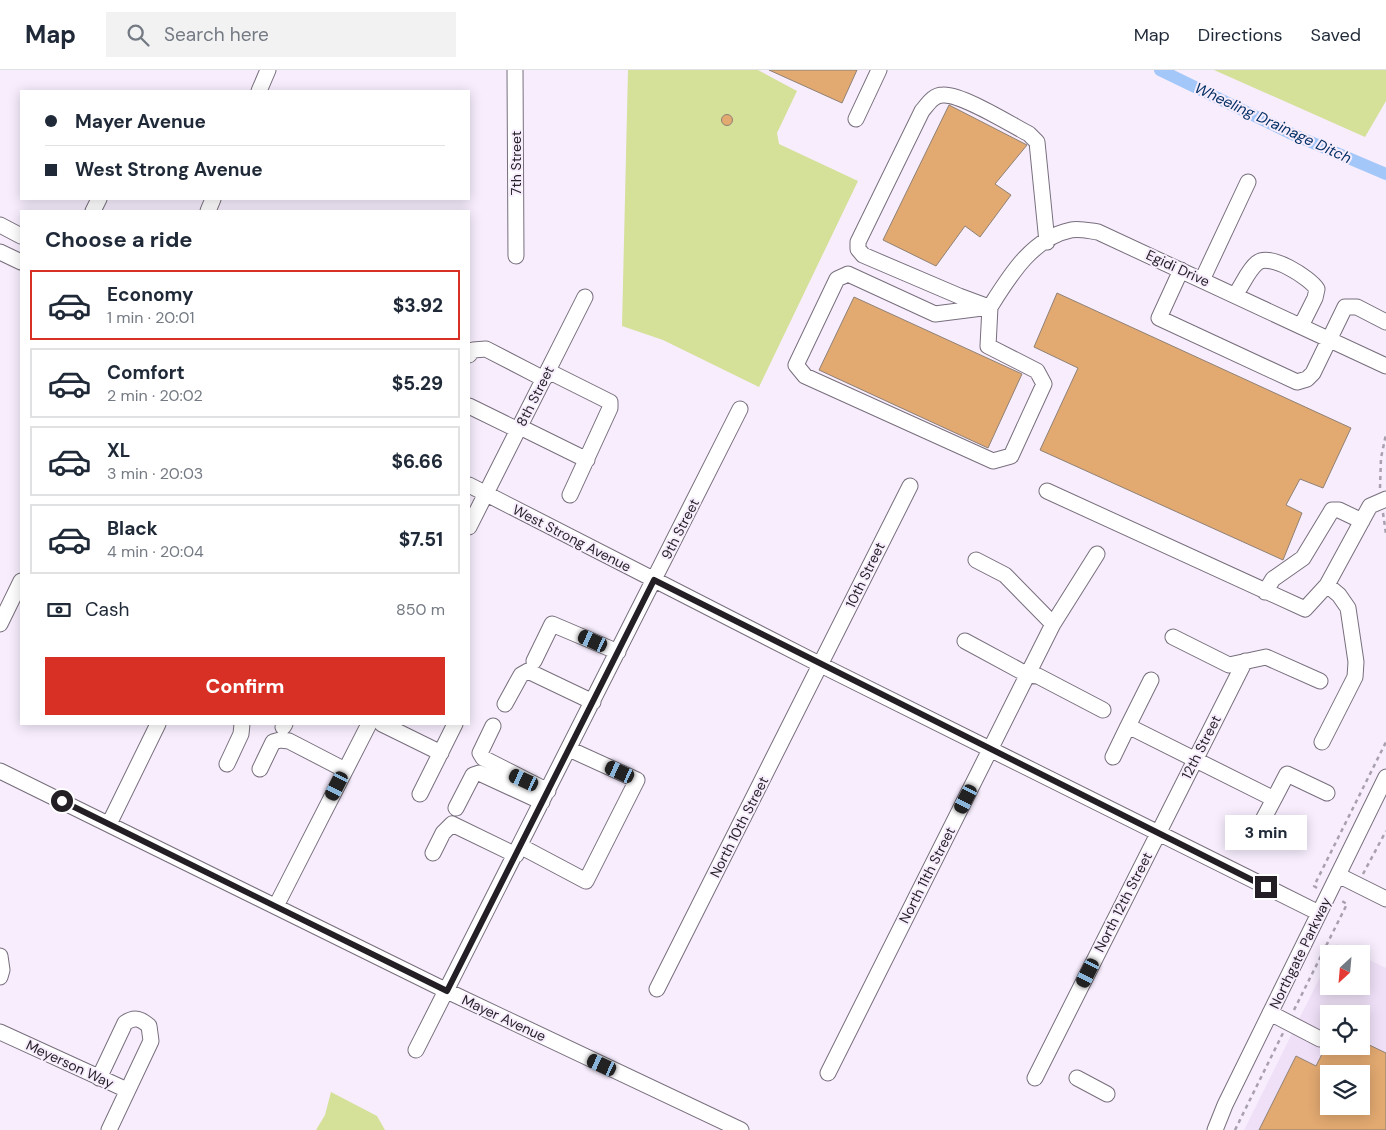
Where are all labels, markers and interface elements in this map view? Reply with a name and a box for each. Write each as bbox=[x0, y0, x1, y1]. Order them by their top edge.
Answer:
search box bbox=[106, 12, 456, 57]
text: Map bbox=[25, 19, 76, 50]
icon: search bbox=[124, 21, 152, 49]
text: Search here bbox=[164, 22, 269, 47]
text: Map bbox=[1134, 23, 1170, 47]
text: Directions bbox=[1198, 23, 1283, 47]
text: Saved bbox=[1311, 23, 1361, 47]
water label: Wheeling Drainage Ditch bbox=[1191, 78, 1355, 168]
text: Mayer Avenue bbox=[75, 109, 206, 134]
street label: 7th Street bbox=[507, 131, 525, 195]
text: West Strong Avenue bbox=[75, 157, 263, 182]
text: Choose a ride bbox=[45, 225, 193, 254]
street label: Egidi Drive bbox=[1143, 245, 1213, 291]
text: Economy bbox=[107, 282, 194, 307]
icon: car bbox=[47, 283, 92, 328]
text: $3.92 bbox=[393, 293, 443, 318]
text: 1 min · 20:01 bbox=[107, 307, 194, 328]
text: Comfort bbox=[107, 360, 185, 385]
icon: car bbox=[47, 361, 92, 406]
street label: 8th Street bbox=[512, 363, 558, 429]
text: $5.29 bbox=[392, 371, 443, 396]
text: 2 min · 20:02 bbox=[107, 385, 203, 406]
text: XL bbox=[107, 438, 130, 463]
icon: car bbox=[47, 439, 92, 484]
text: $6.66 bbox=[392, 449, 443, 474]
text: 3 min · 20:03 bbox=[107, 463, 203, 484]
street label: 9th Street bbox=[657, 496, 703, 562]
street label: West Strong Avenue bbox=[510, 500, 634, 576]
text: Black bbox=[107, 516, 158, 541]
icon: car bbox=[47, 517, 92, 562]
text: $7.51 bbox=[399, 527, 443, 552]
street label: 10th Street bbox=[841, 539, 889, 611]
text: 4 min · 20:04 bbox=[107, 541, 204, 562]
icon: cash bbox=[45, 596, 73, 624]
text: Cash bbox=[85, 597, 129, 622]
text: 850 m bbox=[396, 599, 445, 620]
car bbox=[576, 628, 609, 654]
button: Confirm bbox=[45, 657, 445, 715]
street label: 12th Street bbox=[1177, 712, 1225, 782]
car bbox=[603, 759, 636, 785]
car bbox=[507, 767, 540, 793]
car bbox=[323, 769, 350, 803]
street label: North 10th Street bbox=[706, 773, 772, 881]
car bbox=[952, 782, 979, 816]
route start bbox=[51, 790, 73, 812]
callout: 3 min bbox=[1225, 814, 1307, 850]
text: 3 min bbox=[1245, 822, 1287, 843]
street label: North 11th Street bbox=[895, 824, 959, 926]
street label: North 12th Street bbox=[1090, 849, 1156, 955]
route end bbox=[1255, 876, 1277, 898]
street label: Northgate Parkway bbox=[1265, 894, 1335, 1012]
north arrow bbox=[1320, 945, 1370, 995]
map controls bbox=[1320, 945, 1370, 1115]
car bbox=[1074, 956, 1101, 990]
street label: Mayer Avenue bbox=[459, 991, 549, 1045]
button: locate bbox=[1320, 1005, 1370, 1055]
street label: Meyerson Way bbox=[23, 1036, 117, 1092]
car bbox=[585, 1052, 618, 1078]
button: layers bbox=[1320, 1065, 1370, 1115]

